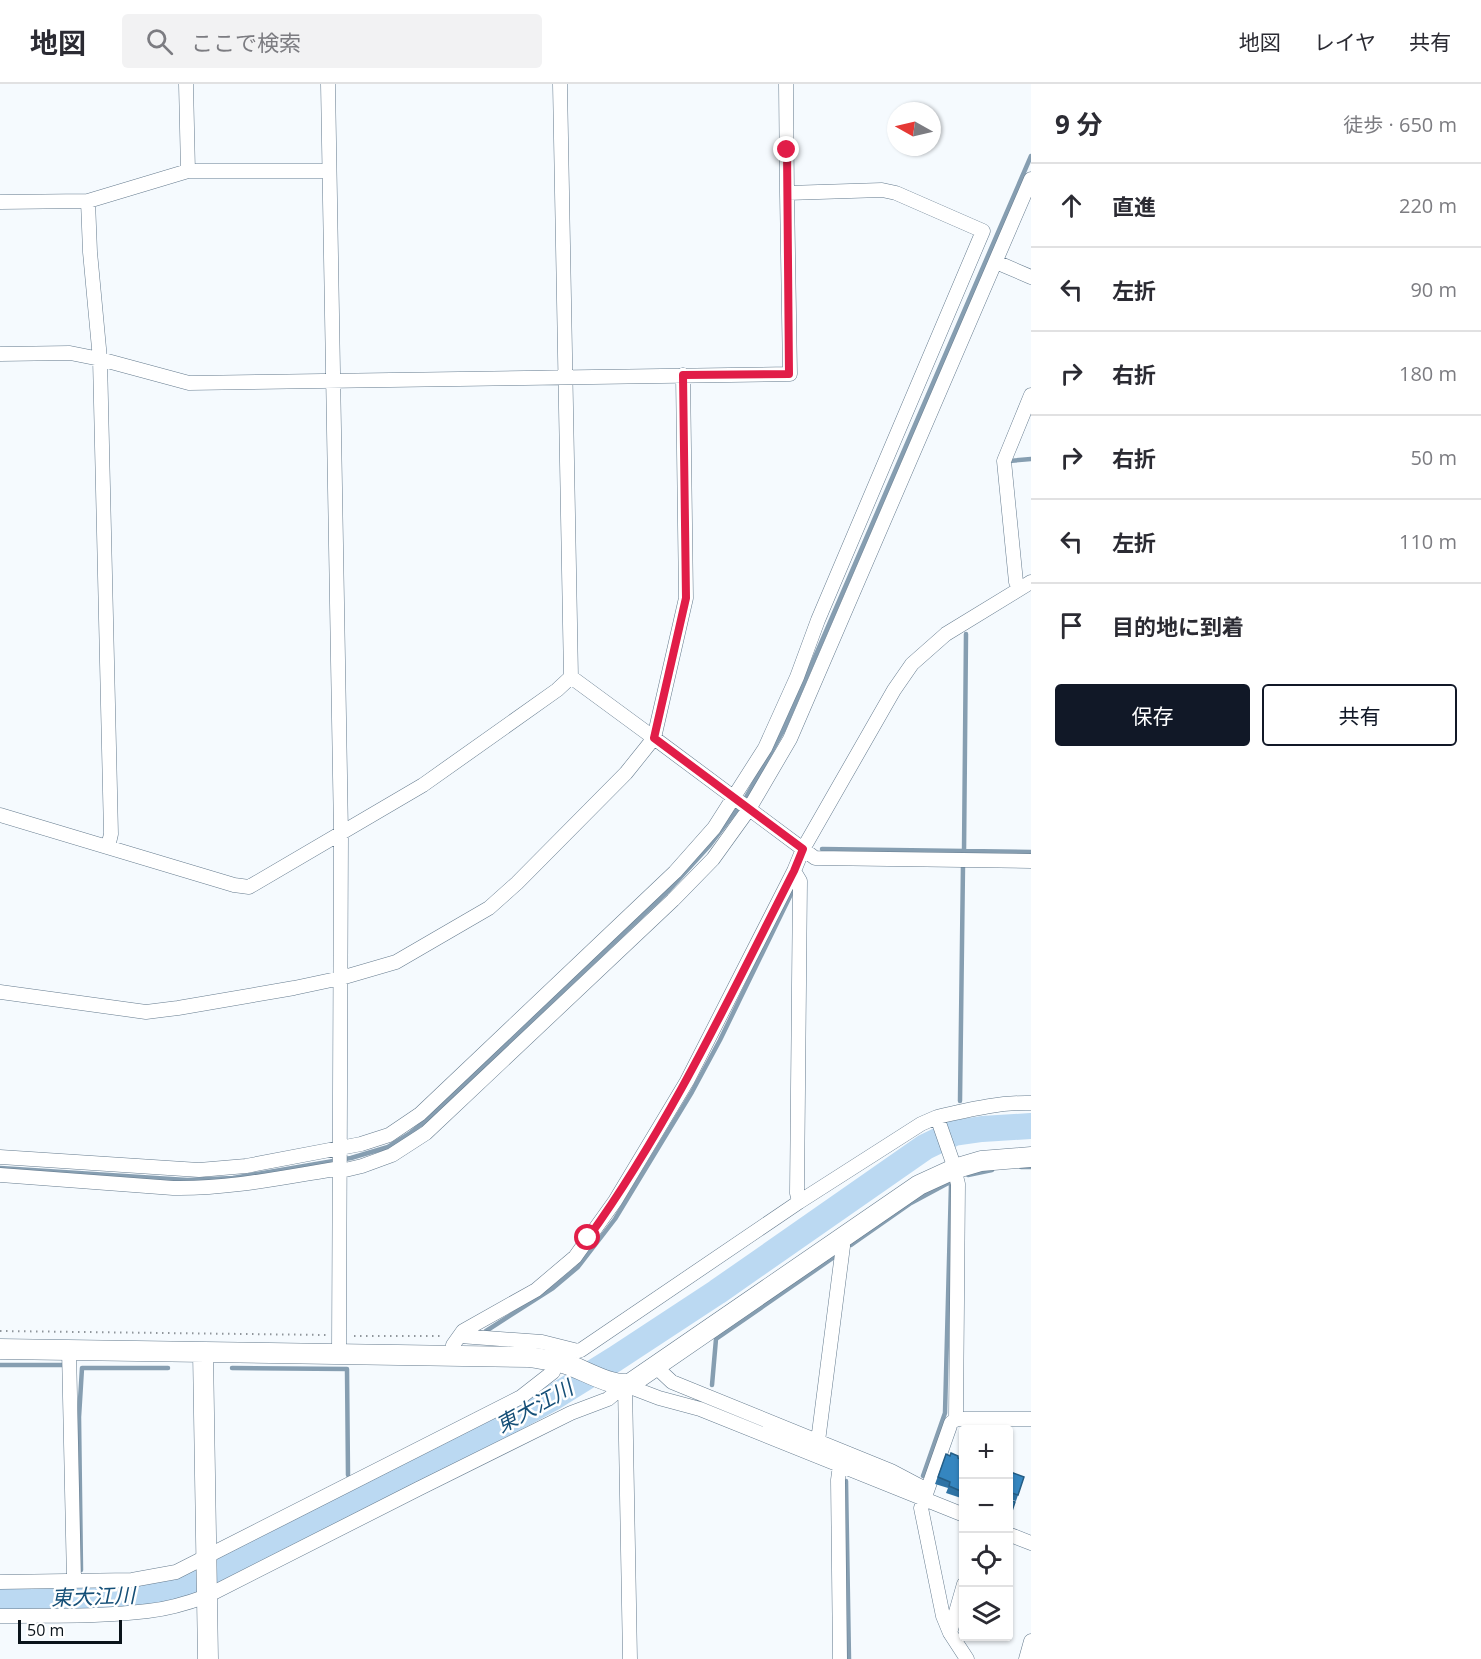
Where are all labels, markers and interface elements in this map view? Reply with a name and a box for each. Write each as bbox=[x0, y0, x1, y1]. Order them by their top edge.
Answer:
search box bbox=[122, 14, 542, 68]
text: 地図 bbox=[30, 23, 86, 61]
icon: search bbox=[143, 25, 176, 58]
text: ここで検索 bbox=[191, 27, 301, 57]
text: 地図 bbox=[1239, 28, 1281, 56]
text: レイヤ bbox=[1314, 28, 1376, 56]
text: 共有 bbox=[1409, 28, 1451, 56]
north arrow bbox=[887, 102, 941, 156]
text: 9 分 bbox=[1055, 106, 1103, 142]
text: 徒歩 · 650 m bbox=[1343, 111, 1457, 138]
route end bbox=[773, 136, 799, 162]
icon: ahead bbox=[1055, 189, 1088, 222]
text: 直進 bbox=[1112, 191, 1156, 221]
text: 220 m bbox=[1399, 192, 1457, 219]
icon: left bbox=[1055, 273, 1088, 306]
text: 左折 bbox=[1112, 275, 1156, 305]
text: 90 m bbox=[1410, 276, 1457, 303]
icon: right bbox=[1055, 357, 1088, 390]
text: 右折 bbox=[1112, 359, 1156, 389]
text: 180 m bbox=[1399, 360, 1457, 387]
icon: right bbox=[1055, 441, 1088, 474]
text: 右折 bbox=[1112, 443, 1156, 473]
text: 50 m bbox=[1410, 444, 1457, 471]
icon: left bbox=[1055, 525, 1088, 558]
text: 左折 bbox=[1112, 527, 1156, 557]
text: 110 m bbox=[1399, 528, 1457, 555]
icon: arrive bbox=[1055, 609, 1088, 642]
text: 目的地に到着 bbox=[1112, 611, 1244, 641]
button: 保存 bbox=[1055, 684, 1250, 746]
button: 共有 bbox=[1262, 684, 1457, 746]
route start bbox=[574, 1224, 600, 1250]
water label: 東大江川 bbox=[490, 1372, 579, 1439]
map controls bbox=[959, 1425, 1013, 1641]
button: + bbox=[959, 1425, 1013, 1479]
button: − bbox=[959, 1479, 1013, 1533]
button: locate bbox=[959, 1533, 1013, 1587]
water label: 東大江川 bbox=[51, 1580, 137, 1611]
button: layers bbox=[959, 1587, 1013, 1641]
scale bar bbox=[18, 1617, 122, 1644]
text: 50 m bbox=[27, 1619, 64, 1641]

